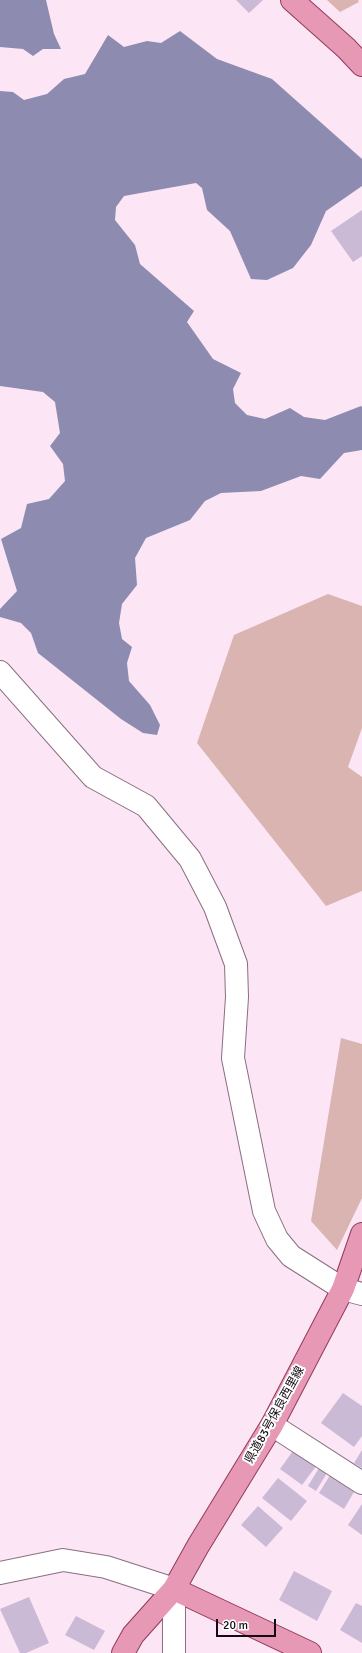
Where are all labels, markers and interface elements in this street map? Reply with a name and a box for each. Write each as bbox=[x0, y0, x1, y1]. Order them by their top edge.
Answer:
street label: 県道83号保良西里線 bbox=[242, 1364, 308, 1466]
scale bar bbox=[218, 1611, 278, 1637]
text: 20 m bbox=[223, 1618, 248, 1633]

